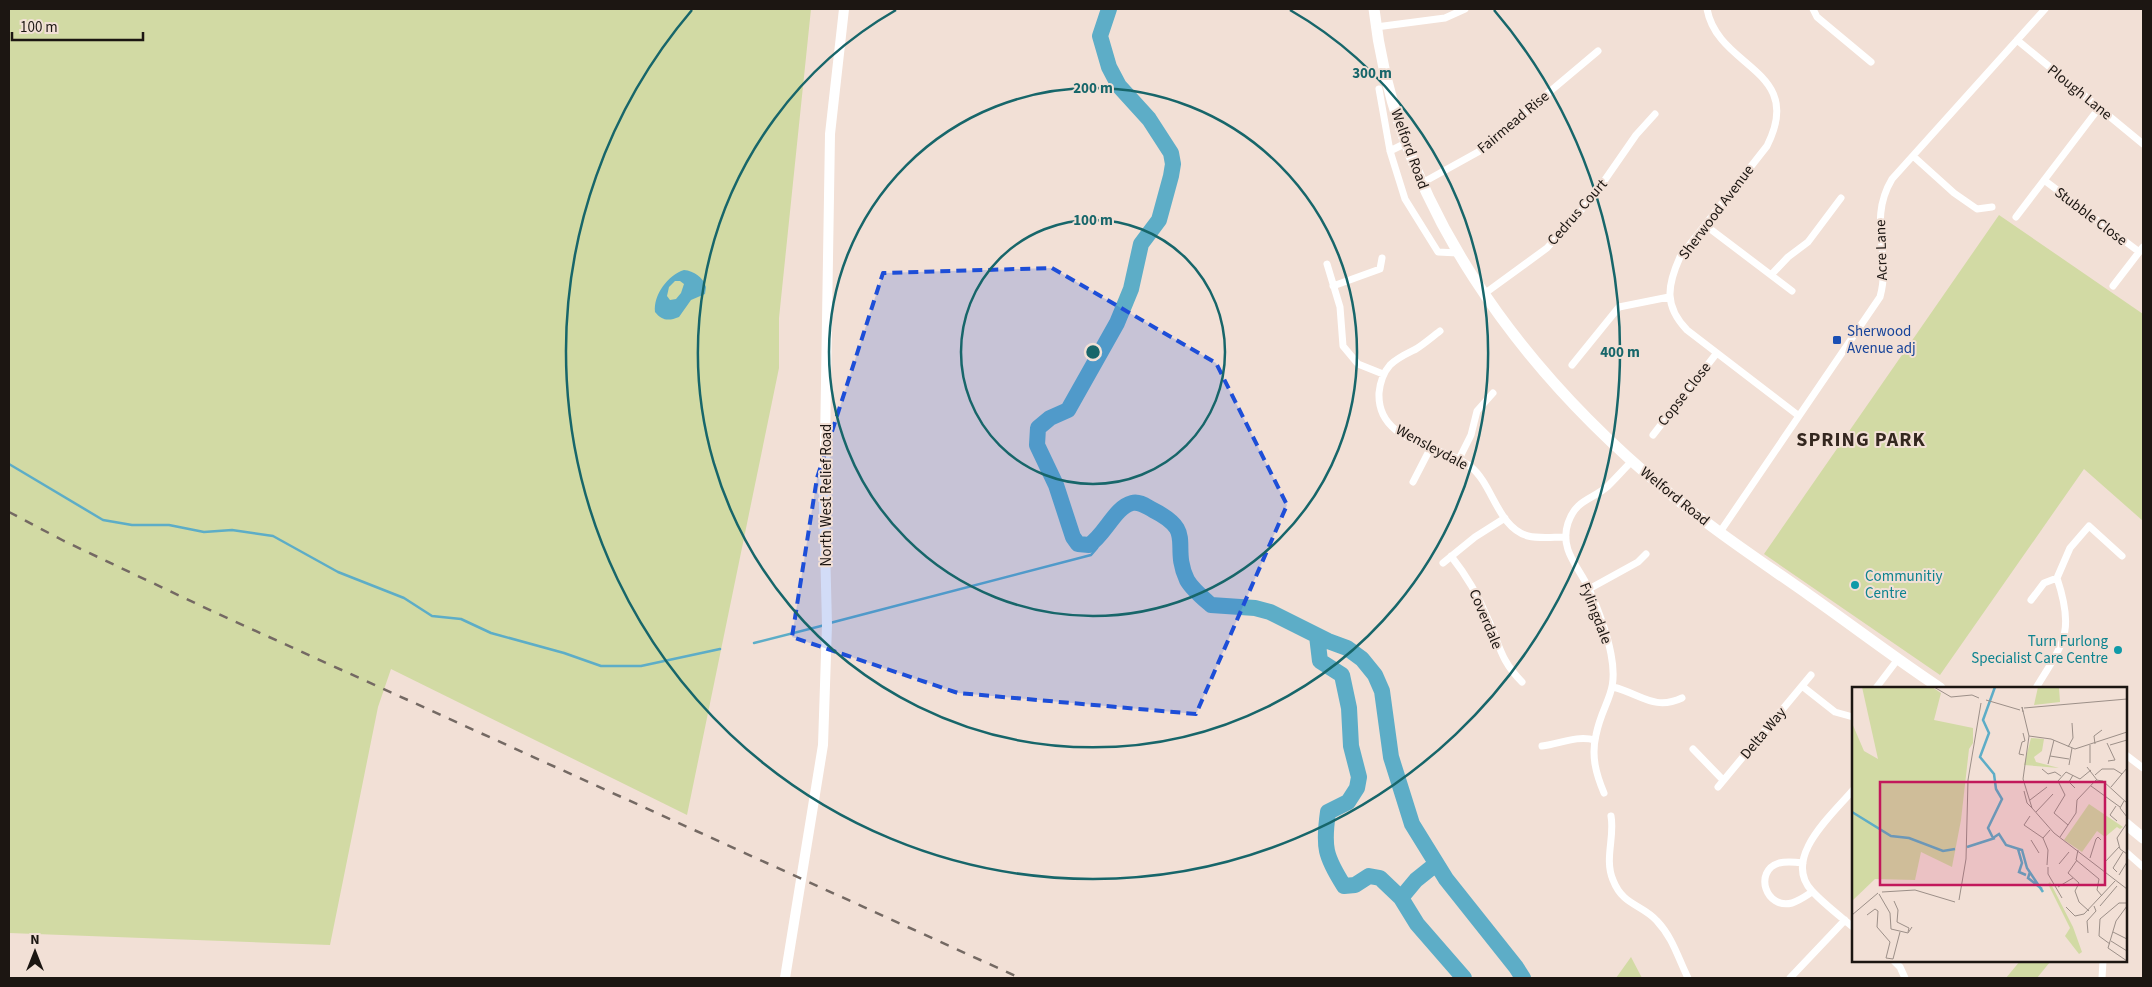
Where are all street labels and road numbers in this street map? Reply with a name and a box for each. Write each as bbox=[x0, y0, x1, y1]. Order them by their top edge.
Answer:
street label: Plough Lane bbox=[2043, 60, 2117, 125]
street label: Fairmead Rise bbox=[1473, 86, 1554, 159]
street label: Welford Road bbox=[1385, 106, 1434, 192]
street label: Sherwood Avenue bbox=[1674, 161, 1759, 264]
street label: Cedrus Court bbox=[1543, 174, 1612, 250]
street label: Stubble Close bbox=[2050, 182, 2131, 251]
street label: Acre Lane bbox=[1870, 219, 1893, 281]
street label: Copse Close bbox=[1653, 358, 1716, 431]
street label: Wensleydale bbox=[1392, 420, 1472, 475]
street label: North West Relief Road bbox=[816, 424, 837, 566]
street label: Welford Road bbox=[1635, 462, 1714, 531]
street label: Fylingdale bbox=[1574, 579, 1617, 647]
street label: Coverdale bbox=[1464, 586, 1508, 652]
street label: Delta Way bbox=[1735, 703, 1791, 764]

